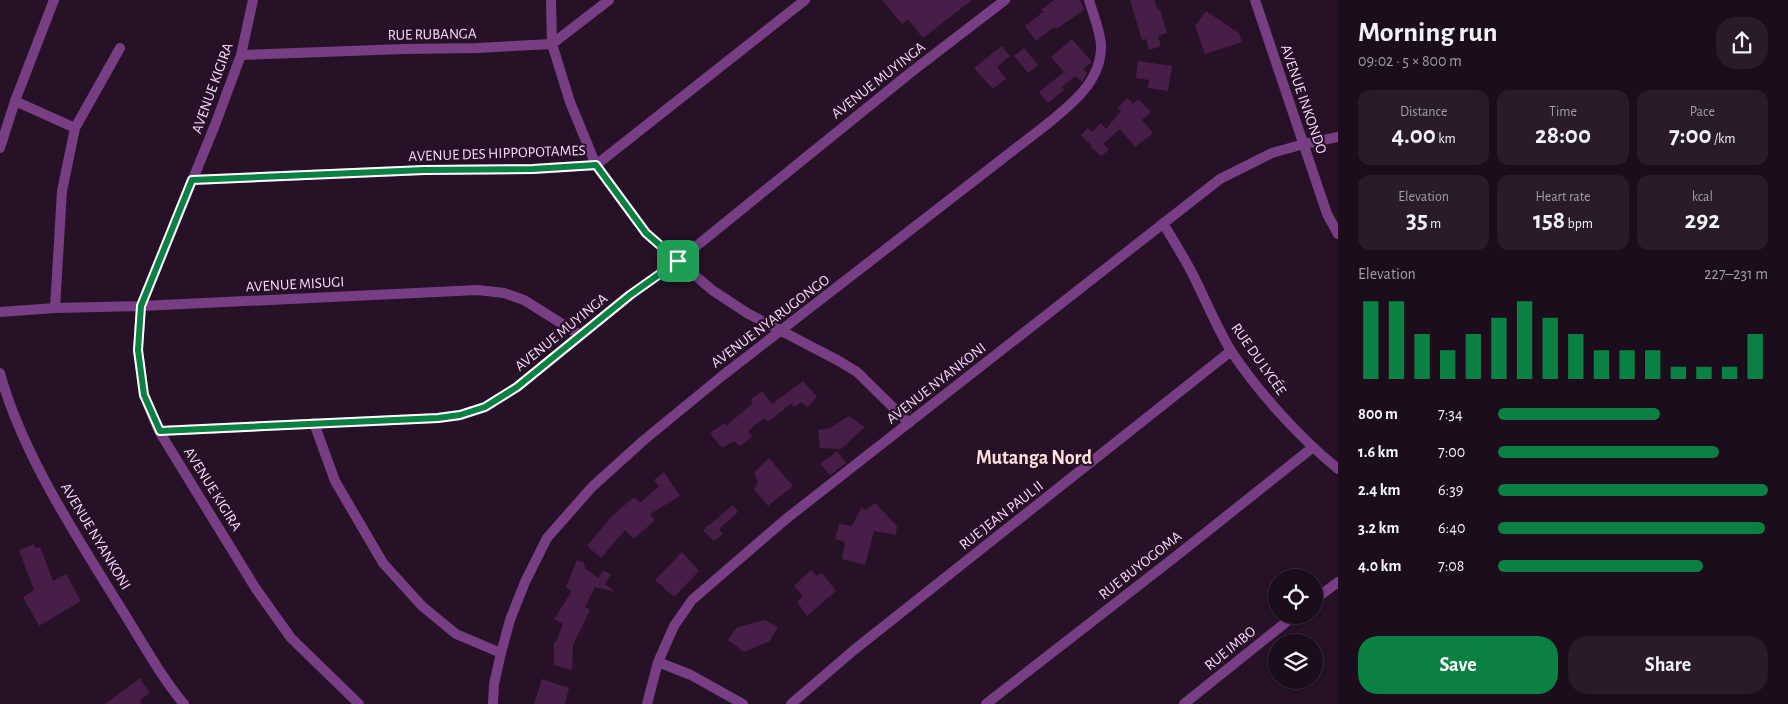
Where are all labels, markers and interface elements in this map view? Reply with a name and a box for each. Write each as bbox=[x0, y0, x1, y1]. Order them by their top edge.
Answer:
button: share bbox=[1716, 17, 1768, 69]
text: Morning run bbox=[1358, 19, 1498, 47]
street label: RUE RUBANGA bbox=[387, 26, 477, 43]
street label: AVENUE MUYINGA bbox=[829, 39, 928, 121]
street label: AVENUE KIGIRA bbox=[189, 40, 236, 136]
street label: AVENUE INKONDO bbox=[1278, 43, 1329, 156]
text: 09:02 · 5 × 800 m bbox=[1358, 53, 1462, 69]
text: Distance bbox=[1400, 105, 1447, 119]
text: Time bbox=[1549, 105, 1577, 119]
text: Pace bbox=[1690, 105, 1715, 119]
text: 4.00 bbox=[1392, 123, 1436, 148]
text: 28:00 bbox=[1535, 123, 1591, 148]
text: 7:00 bbox=[1669, 123, 1712, 148]
text: km bbox=[1436, 132, 1456, 146]
text: /km bbox=[1712, 132, 1736, 146]
street label: AVENUE DES HIPPOPOTAMES bbox=[408, 143, 586, 164]
text: Elevation bbox=[1398, 190, 1449, 204]
text: Heart rate bbox=[1536, 190, 1590, 204]
text: kcal bbox=[1692, 190, 1713, 204]
text: 35 bbox=[1406, 208, 1428, 233]
text: 158 bbox=[1533, 208, 1565, 233]
text: 292 bbox=[1685, 208, 1720, 233]
text: m bbox=[1428, 217, 1441, 231]
text: bpm bbox=[1565, 217, 1593, 231]
pin bbox=[657, 240, 699, 282]
icon: arrive bbox=[664, 247, 692, 275]
text: Elevation bbox=[1358, 266, 1416, 282]
text: 227–231 m bbox=[1704, 266, 1768, 282]
street label: AVENUE NYARUGONGO bbox=[708, 272, 832, 371]
street label: AVENUE MISUGI bbox=[245, 274, 345, 295]
street label: AVENUE MUYINGA bbox=[512, 290, 611, 374]
street label: RUE DU LYCÉE bbox=[1228, 320, 1290, 398]
street label: AVENUE NYANKONI bbox=[884, 340, 989, 427]
text: 800 m bbox=[1358, 406, 1398, 422]
text: 7:34 bbox=[1438, 406, 1463, 422]
text: 1.6 km bbox=[1358, 444, 1398, 460]
text: 7:00 bbox=[1438, 444, 1465, 460]
street label: AVENUE KIGIRA bbox=[181, 445, 244, 534]
district label: Mutanga Nord bbox=[976, 448, 1092, 468]
street label: RUE JEAN PAUL II bbox=[956, 478, 1046, 553]
street label: AVENUE NYANKONI bbox=[58, 480, 133, 592]
text: 2.4 km bbox=[1358, 482, 1401, 498]
text: 6:39 bbox=[1438, 482, 1463, 498]
text: 3.2 km bbox=[1358, 520, 1399, 536]
text: 6:40 bbox=[1438, 520, 1465, 536]
street label: RUE BUYOGOMA bbox=[1096, 528, 1185, 602]
text: 4.0 km bbox=[1358, 558, 1401, 574]
text: 7:08 bbox=[1438, 558, 1464, 574]
map controls bbox=[1268, 569, 1323, 689]
button: locate bbox=[1268, 569, 1323, 624]
street label: RUE IMBO bbox=[1202, 624, 1259, 673]
button: layers bbox=[1268, 634, 1323, 689]
button: Save bbox=[1358, 636, 1558, 694]
button: Share bbox=[1568, 636, 1768, 694]

